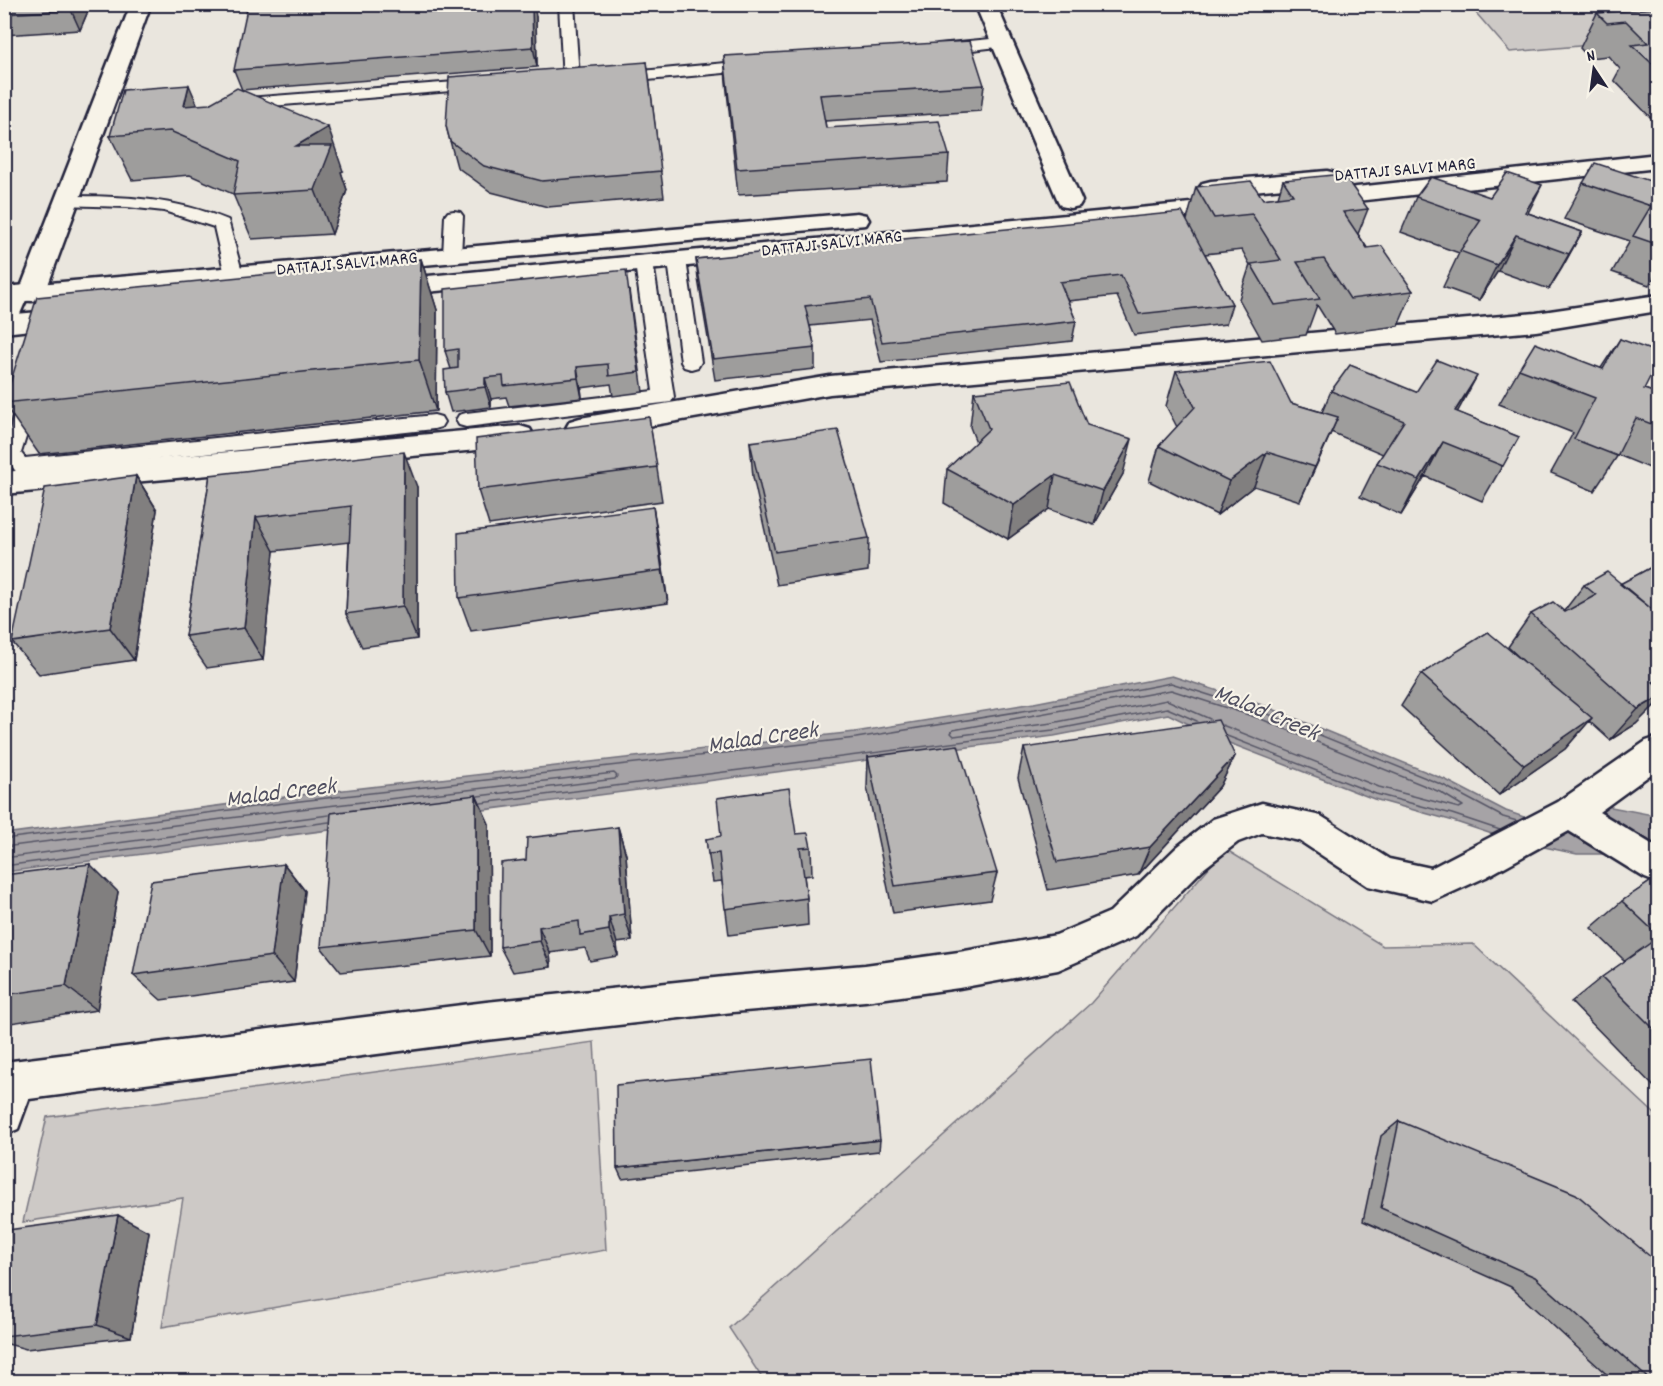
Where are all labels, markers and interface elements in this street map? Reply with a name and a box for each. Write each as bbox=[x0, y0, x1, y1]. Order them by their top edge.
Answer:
north arrow bbox=[1564, 39, 1624, 99]
text: N bbox=[1585, 45, 1598, 69]
street label: DATTAJI SALVI MARG bbox=[1334, 152, 1476, 190]
street label: DATTAJI SALVI MARG bbox=[760, 225, 904, 265]
street label: DATTAJI SALVI MARG bbox=[276, 246, 418, 284]
water label: Malad Creek bbox=[1208, 677, 1326, 752]
water label: Malad Creek bbox=[706, 714, 822, 764]
water label: Malad Creek bbox=[224, 770, 340, 818]

